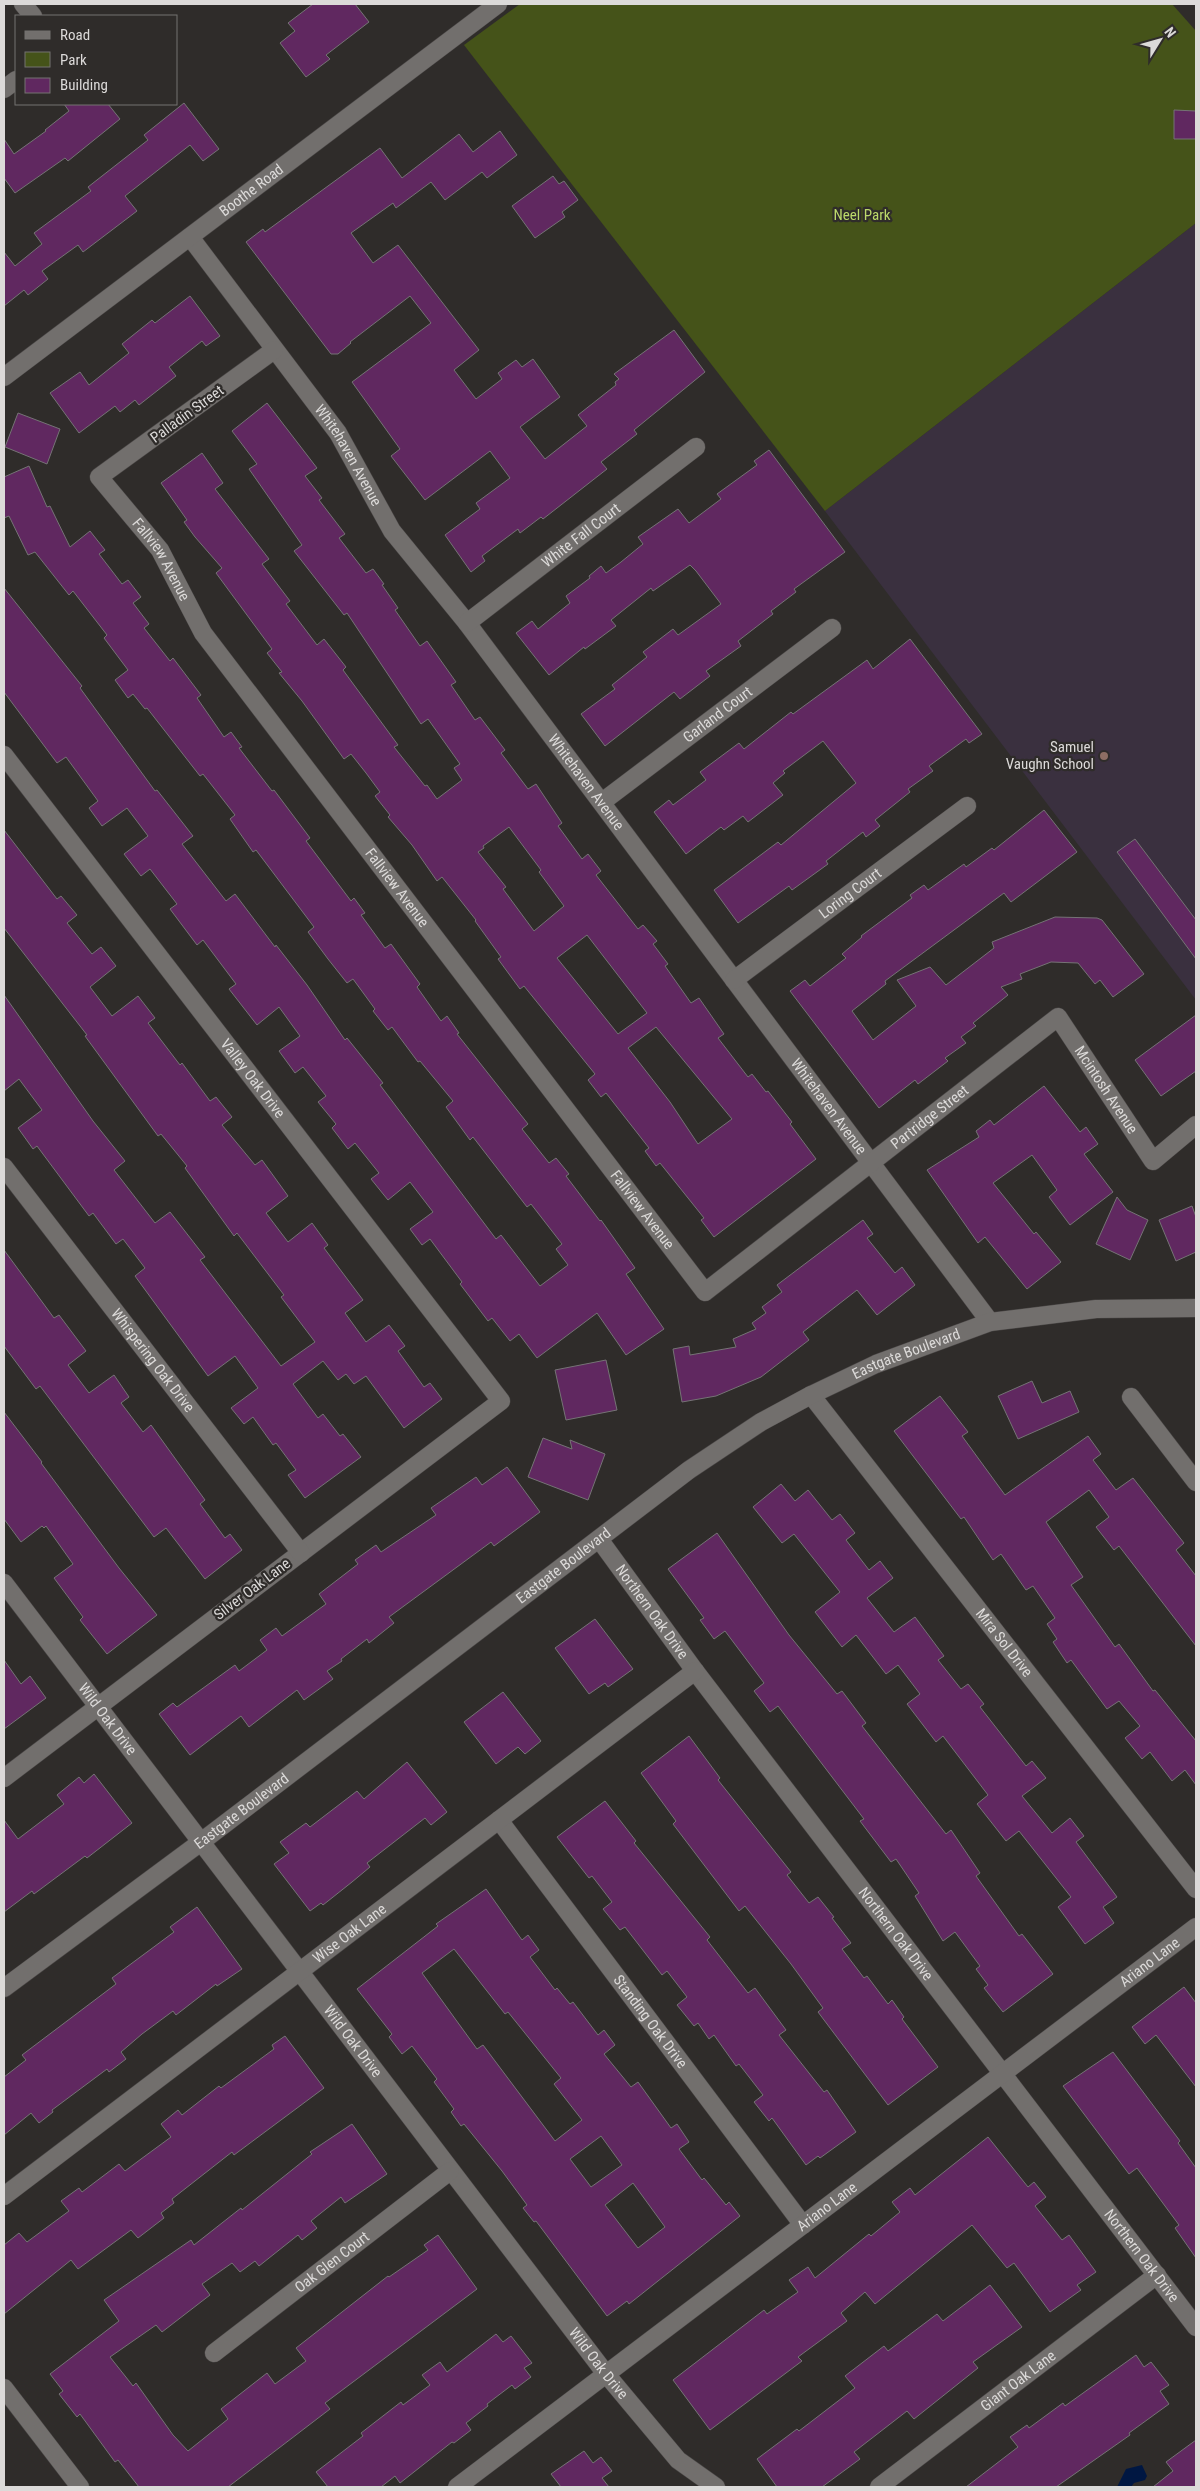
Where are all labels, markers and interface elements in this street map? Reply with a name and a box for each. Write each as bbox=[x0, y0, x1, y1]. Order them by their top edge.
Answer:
legend bbox=[15, 15, 178, 105]
north arrow bbox=[1135, 15, 1185, 65]
text: N bbox=[1161, 24, 1179, 40]
text: Road bbox=[60, 26, 90, 44]
text: Park bbox=[60, 51, 87, 69]
text: Building bbox=[60, 76, 108, 94]
street label: Boothe Road bbox=[216, 160, 287, 220]
park label: Neel Park bbox=[834, 206, 891, 224]
street label: Palladin Street bbox=[147, 381, 227, 447]
street label: Whitehaven Avenue bbox=[311, 401, 385, 509]
street label: White Fall Court bbox=[538, 499, 624, 571]
street label: Fallview Avenue bbox=[128, 515, 194, 604]
street label: Garland Court bbox=[679, 683, 756, 746]
street label: Whitehaven Avenue bbox=[544, 731, 628, 834]
place label: Samuel Vaughn School bbox=[1006, 738, 1094, 773]
marker: Samuel Vaughn School bbox=[1098, 750, 1110, 762]
street label: Fallview Avenue bbox=[361, 845, 433, 931]
street label: Loring Court bbox=[815, 864, 885, 922]
street label: Valley Oak Drive bbox=[217, 1035, 289, 1122]
street label: Mcintosh Avenue bbox=[1071, 1042, 1142, 1137]
street label: Whitehaven Avenue bbox=[787, 1055, 870, 1158]
street label: Partridge Street bbox=[887, 1081, 972, 1153]
street label: Fallview Avenue bbox=[607, 1167, 678, 1253]
street label: Whispering Oak Drive bbox=[107, 1305, 198, 1416]
street label: Eastgate Boulevard bbox=[849, 1325, 963, 1383]
street label: Eastgate Boulevard bbox=[513, 1524, 614, 1607]
street label: Silver Oak Lane bbox=[210, 1554, 294, 1624]
street label: Northern Oak Drive bbox=[612, 1561, 692, 1662]
street label: Mira Sol Drive bbox=[972, 1605, 1036, 1680]
street label: Wild Oak Drive bbox=[74, 1680, 141, 1759]
street label: Eastgate Boulevard bbox=[191, 1769, 292, 1853]
street label: Northern Oak Drive bbox=[855, 1884, 937, 1984]
street label: Wise Oak Lane bbox=[309, 1900, 390, 1967]
street label: Ariano Lane bbox=[1116, 1934, 1183, 1991]
street label: Standing Oak Drive bbox=[609, 1971, 691, 2072]
street label: Wild Oak Drive bbox=[320, 2002, 386, 2081]
street label: Ariano Lane bbox=[793, 2178, 860, 2235]
street label: Northern Oak Drive bbox=[1100, 2206, 1183, 2306]
street label: Oak Glen Court bbox=[291, 2228, 373, 2296]
street label: Wild Oak Drive bbox=[565, 2324, 632, 2403]
street label: Giant Oak Lane bbox=[977, 2347, 1059, 2415]

